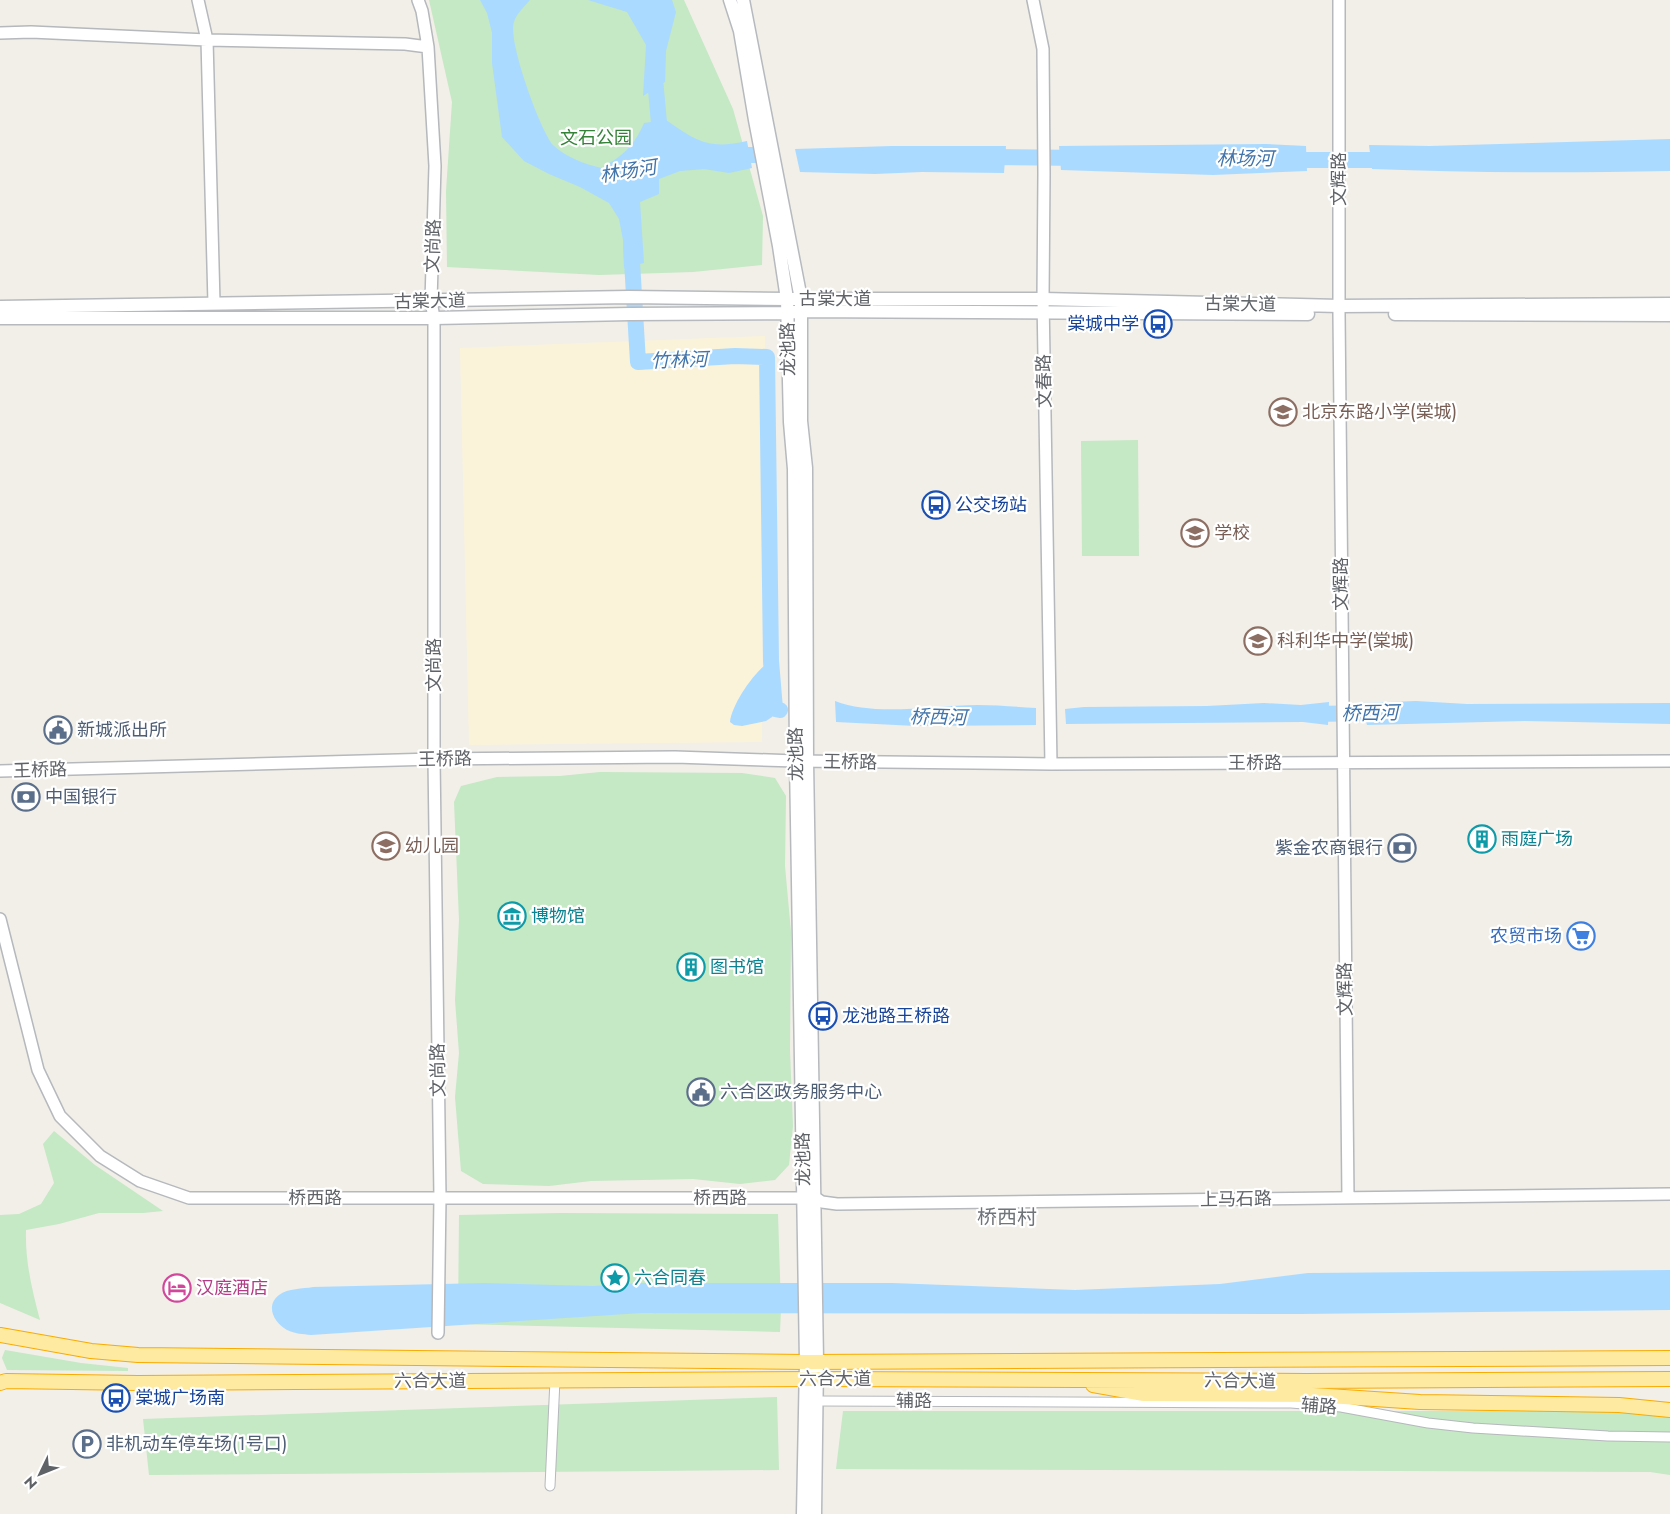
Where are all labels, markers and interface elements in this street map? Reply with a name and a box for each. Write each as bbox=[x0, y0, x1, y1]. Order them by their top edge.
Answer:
park label: 文石公园 bbox=[560, 125, 632, 151]
water label: 林场河 bbox=[1216, 145, 1277, 172]
street label: 文辉路 bbox=[1326, 152, 1352, 206]
water label: 林场河 bbox=[598, 153, 662, 189]
street label: 文尚路 bbox=[419, 219, 447, 273]
street label: 古棠大道 bbox=[799, 286, 871, 312]
street label: 古棠大道 bbox=[394, 287, 466, 315]
street label: 古棠大道 bbox=[1204, 290, 1276, 318]
bus stop icon: 棠城中学 bbox=[1143, 309, 1173, 339]
place label: 棠城中学 bbox=[1067, 311, 1139, 337]
street label: 龙池路 bbox=[775, 322, 801, 376]
water label: 竹林河 bbox=[650, 345, 712, 374]
street label: 文春路 bbox=[1031, 354, 1057, 408]
school or university icon: 北京东路小学(棠城) bbox=[1268, 397, 1298, 427]
place label: 北京东路小学(棠城) bbox=[1302, 399, 1457, 425]
bus stop icon: 公交场站 bbox=[921, 490, 951, 520]
place label: 公交场站 bbox=[955, 492, 1027, 518]
school or university icon: 学校 bbox=[1180, 518, 1210, 548]
place label: 学校 bbox=[1214, 520, 1250, 546]
street label: 文辉路 bbox=[1328, 557, 1354, 611]
school or university icon: 科利华中学(棠城) bbox=[1243, 626, 1273, 656]
place label: 科利华中学(棠城) bbox=[1277, 628, 1414, 654]
street label: 文尚路 bbox=[421, 638, 447, 692]
water label: 桥西河 bbox=[1341, 699, 1403, 727]
water label: 桥西河 bbox=[909, 703, 971, 731]
public building icon: 新城派出所 bbox=[43, 715, 73, 745]
place label: 新城派出所 bbox=[77, 717, 167, 743]
street label: 龙池路 bbox=[783, 727, 809, 781]
street label: 王桥路 bbox=[418, 746, 472, 772]
street label: 王桥路 bbox=[823, 749, 877, 775]
street label: 王桥路 bbox=[1228, 750, 1282, 776]
street label: 王桥路 bbox=[13, 756, 67, 784]
bank icon: 中国银行 bbox=[11, 782, 41, 812]
place label: 中国银行 bbox=[45, 784, 117, 810]
building icon: 雨庭广场 bbox=[1467, 824, 1497, 854]
place label: 雨庭广场 bbox=[1501, 826, 1573, 852]
school or university icon: 幼儿园 bbox=[371, 831, 401, 861]
place label: 幼儿园 bbox=[405, 833, 459, 859]
bank icon: 紫金农商银行 bbox=[1387, 833, 1417, 863]
place label: 紫金农商银行 bbox=[1275, 835, 1383, 861]
museum icon: 博物馆 bbox=[497, 901, 527, 931]
place label: 博物馆 bbox=[531, 903, 585, 929]
supermarket icon: 农贸市场 bbox=[1566, 921, 1596, 951]
place label: 农贸市场 bbox=[1490, 923, 1562, 949]
building icon: 图书馆 bbox=[676, 952, 706, 982]
place label: 图书馆 bbox=[710, 954, 764, 980]
street label: 文辉路 bbox=[1332, 962, 1358, 1016]
bus stop icon: 龙池路王桥路 bbox=[808, 1001, 838, 1031]
place label: 龙池路王桥路 bbox=[842, 1003, 950, 1029]
street label: 文尚路 bbox=[425, 1043, 451, 1097]
public building icon: 六合区政务服务中心 bbox=[686, 1077, 716, 1107]
place label: 六合区政务服务中心 bbox=[720, 1079, 882, 1105]
street label: 龙池路 bbox=[790, 1132, 816, 1186]
street label: 桥西路 bbox=[288, 1185, 342, 1211]
street label: 桥西路 bbox=[693, 1185, 747, 1211]
street label: 上马石路 bbox=[1200, 1185, 1272, 1213]
district label: 桥西村 bbox=[977, 1203, 1037, 1232]
place icon: 六合同春 bbox=[600, 1263, 630, 1293]
place label: 六合同春 bbox=[634, 1265, 706, 1291]
hotel icon: 汉庭酒店 bbox=[162, 1273, 192, 1303]
place label: 汉庭酒店 bbox=[196, 1275, 268, 1301]
street label: 六合大道 bbox=[799, 1366, 871, 1392]
street label: 六合大道 bbox=[1204, 1367, 1276, 1395]
street label: 六合大道 bbox=[394, 1368, 466, 1394]
bus stop icon: 棠城广场南 bbox=[101, 1383, 131, 1413]
place label: 棠城广场南 bbox=[135, 1385, 225, 1411]
street label: 辅路 bbox=[896, 1388, 932, 1414]
street label: 辅路 bbox=[1300, 1391, 1338, 1421]
parking icon: 非机动车停车场(1号口) bbox=[72, 1429, 102, 1459]
place label: 非机动车停车场(1号口) bbox=[106, 1431, 287, 1457]
north arrow bbox=[15, 1449, 65, 1499]
text: N bbox=[19, 1472, 42, 1494]

